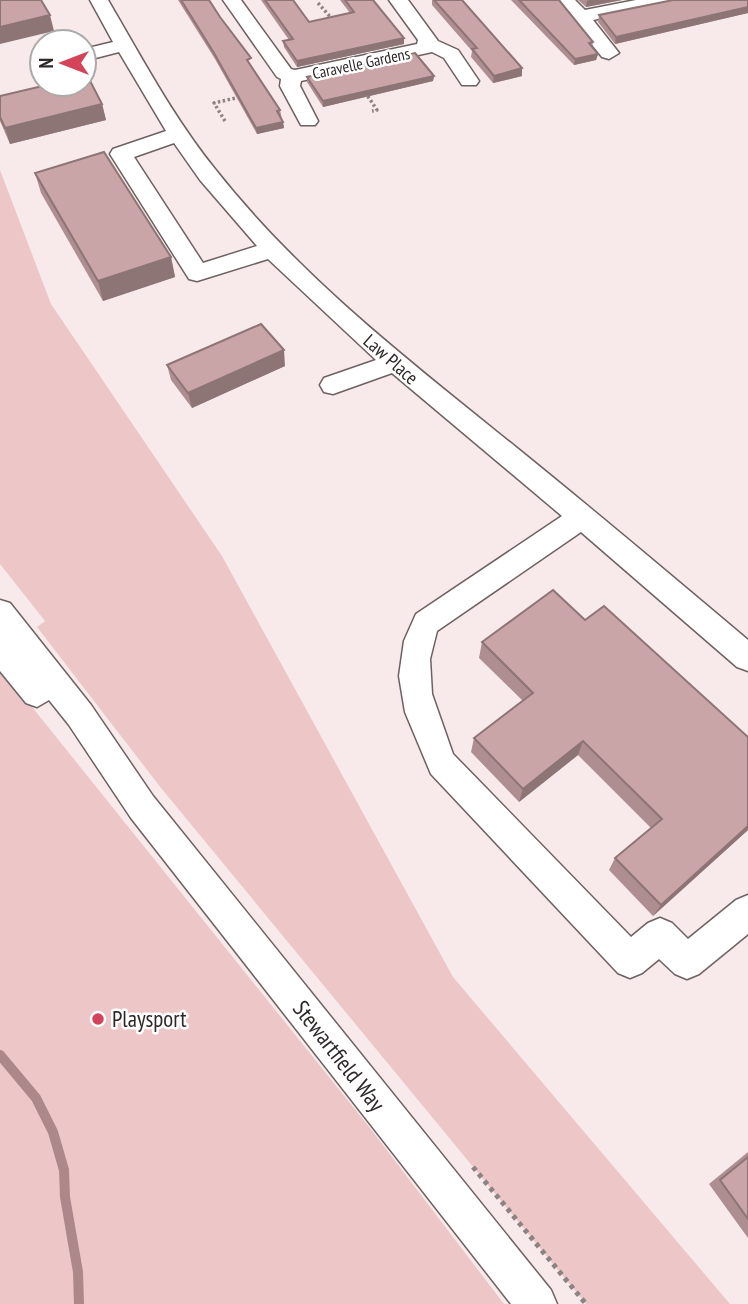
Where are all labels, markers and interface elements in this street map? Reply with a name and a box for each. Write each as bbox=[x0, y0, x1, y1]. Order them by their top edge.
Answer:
north arrow bbox=[28, 28, 98, 98]
street label: Caravelle Gardens bbox=[310, 43, 412, 83]
text: N bbox=[34, 58, 58, 68]
street label: Law Place bbox=[359, 329, 424, 389]
street label: Stewartfield Way bbox=[287, 994, 392, 1117]
place label: Playsport bbox=[112, 1004, 187, 1033]
marker: Playsport bbox=[90, 1011, 106, 1027]

